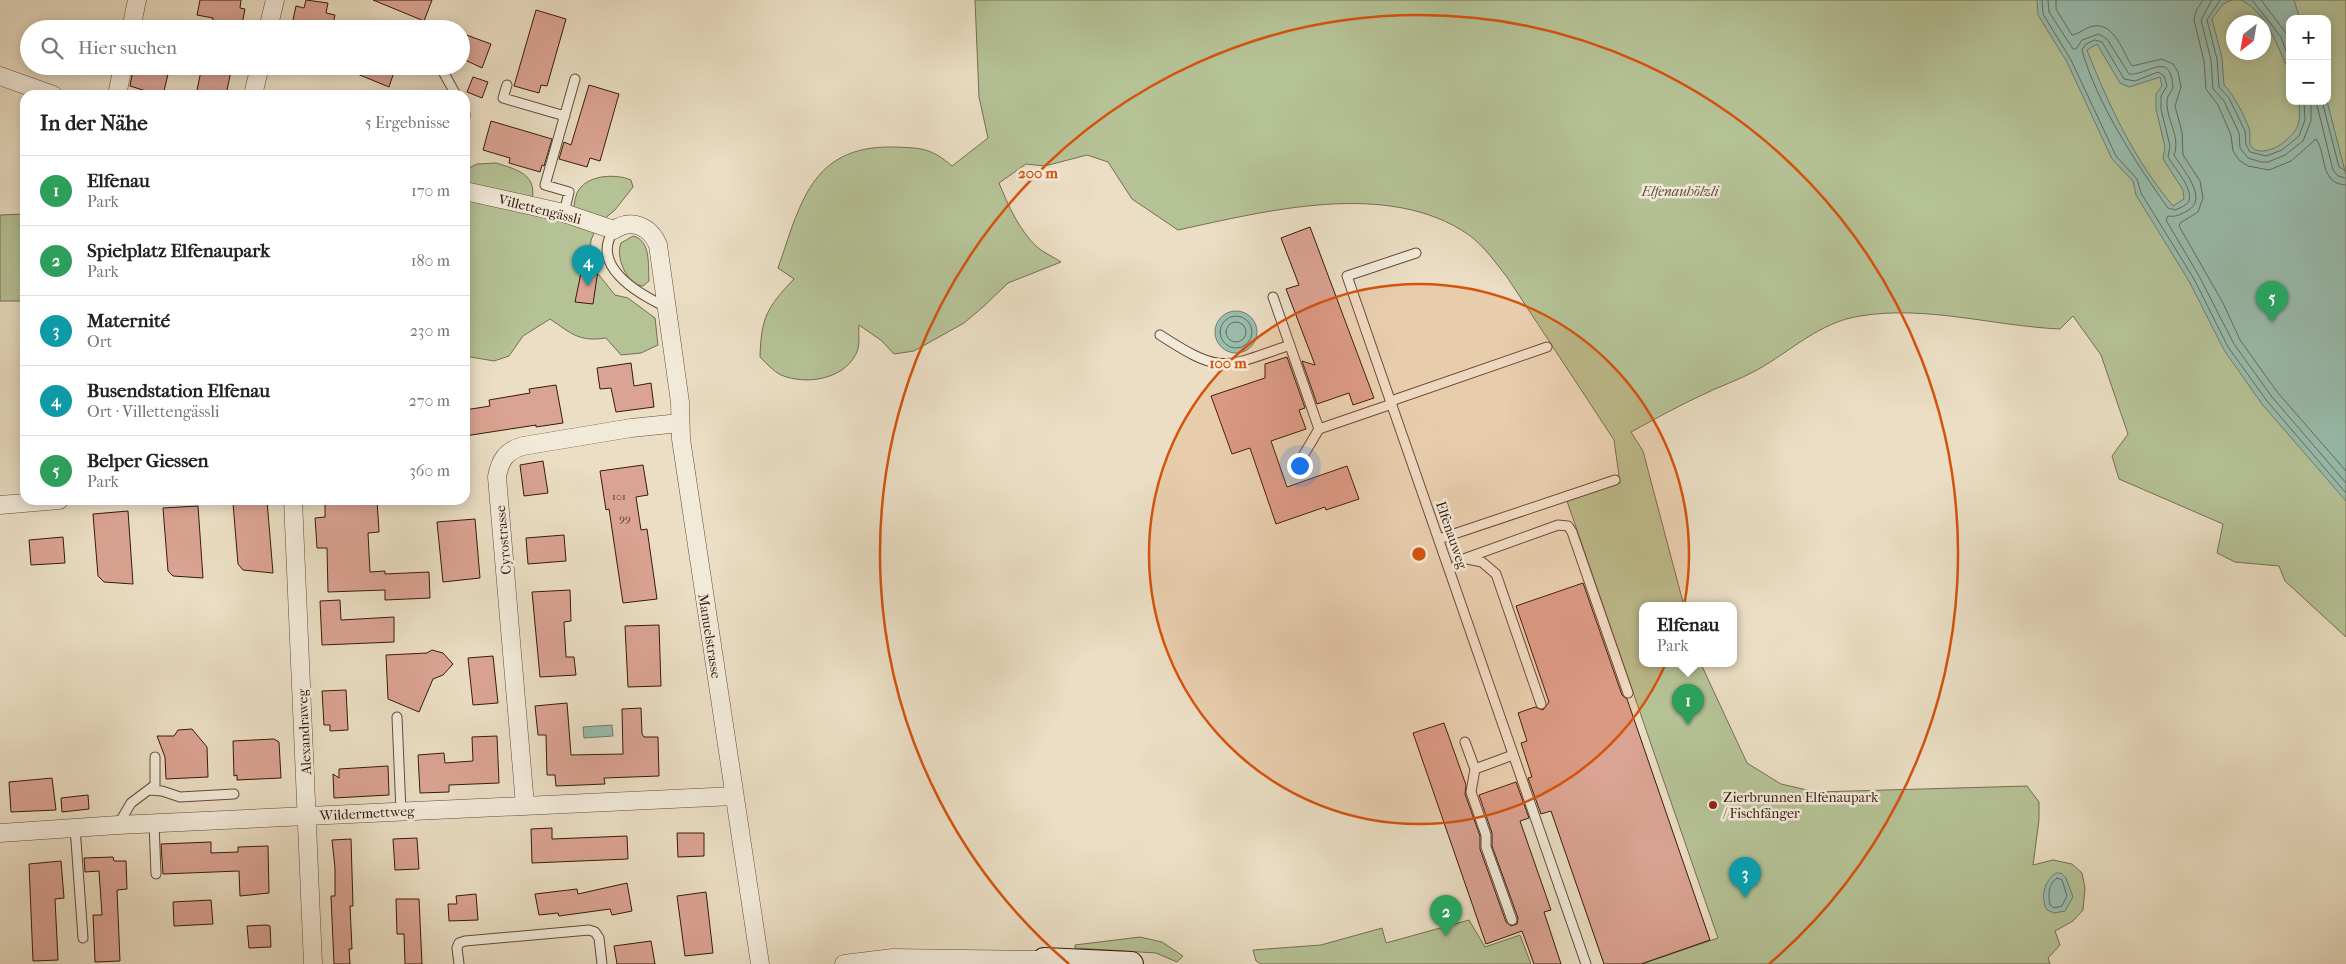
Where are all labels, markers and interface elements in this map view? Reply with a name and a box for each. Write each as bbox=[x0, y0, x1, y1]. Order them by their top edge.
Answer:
north arrow bbox=[2226, 15, 2271, 60]
map controls bbox=[2286, 15, 2331, 105]
button: + bbox=[2286, 15, 2331, 60]
search box bbox=[20, 20, 470, 75]
icon: search bbox=[38, 34, 66, 62]
text: Hier suchen bbox=[78, 37, 177, 59]
button: − bbox=[2286, 60, 2331, 105]
text: In der Nähe bbox=[40, 111, 148, 135]
text: 5 Ergebnisse bbox=[365, 113, 450, 132]
text: 200 m bbox=[1018, 164, 1058, 182]
text: Elfenau bbox=[87, 170, 150, 192]
text: 1 bbox=[53, 181, 59, 200]
text: 170 m bbox=[411, 181, 450, 200]
park label: Elfenauhölzli bbox=[1641, 183, 1719, 200]
street label: Villettengässli bbox=[496, 191, 583, 228]
text: Park bbox=[87, 192, 119, 211]
text: Spielplatz Elfenaupark bbox=[87, 240, 270, 262]
pin: 4 bbox=[572, 245, 604, 286]
text: 2 bbox=[52, 251, 60, 270]
text: 180 m bbox=[411, 251, 450, 270]
text: Park bbox=[87, 262, 119, 281]
pin: 5 bbox=[2256, 281, 2288, 322]
text: Maternité bbox=[87, 310, 170, 332]
text: 3 bbox=[53, 321, 59, 340]
text: 230 m bbox=[410, 321, 450, 340]
text: Ort bbox=[87, 332, 112, 351]
text: 100 m bbox=[1209, 354, 1247, 372]
text: Busendstation Elfenau bbox=[87, 380, 270, 402]
text: 4 bbox=[51, 391, 61, 410]
text: 270 m bbox=[409, 391, 450, 410]
text: Ort · Villettengässli bbox=[87, 402, 220, 421]
text: Belper Giessen bbox=[87, 450, 209, 472]
your location bbox=[1287, 453, 1313, 479]
text: 5 bbox=[53, 461, 59, 480]
text: 360 m bbox=[409, 461, 450, 480]
text: Park bbox=[87, 472, 119, 491]
house number: 101 bbox=[612, 490, 626, 503]
street label: Elfenauweg bbox=[1432, 499, 1471, 572]
street label: Cyrostrasse bbox=[492, 504, 515, 575]
house number: 99 bbox=[619, 512, 631, 525]
centre of rings bbox=[1410, 545, 1428, 563]
street label: Manuelstrasse bbox=[694, 592, 725, 680]
popup bbox=[1639, 602, 1737, 667]
text: Elfenau bbox=[1657, 614, 1719, 636]
text: Park bbox=[1657, 636, 1688, 655]
pin: 1 bbox=[1672, 684, 1704, 725]
street label: Alexandraweg bbox=[294, 688, 315, 776]
place label: Zierbrunnen Elfenaupark / Fischfänger bbox=[1722, 789, 1879, 822]
marker: Zierbrunnen Elfenaupark / Fischfänger bbox=[1707, 799, 1719, 811]
street label: Wildermettweg bbox=[318, 802, 415, 825]
pin: 3 bbox=[1729, 857, 1761, 898]
pin: 2 bbox=[1430, 895, 1462, 936]

